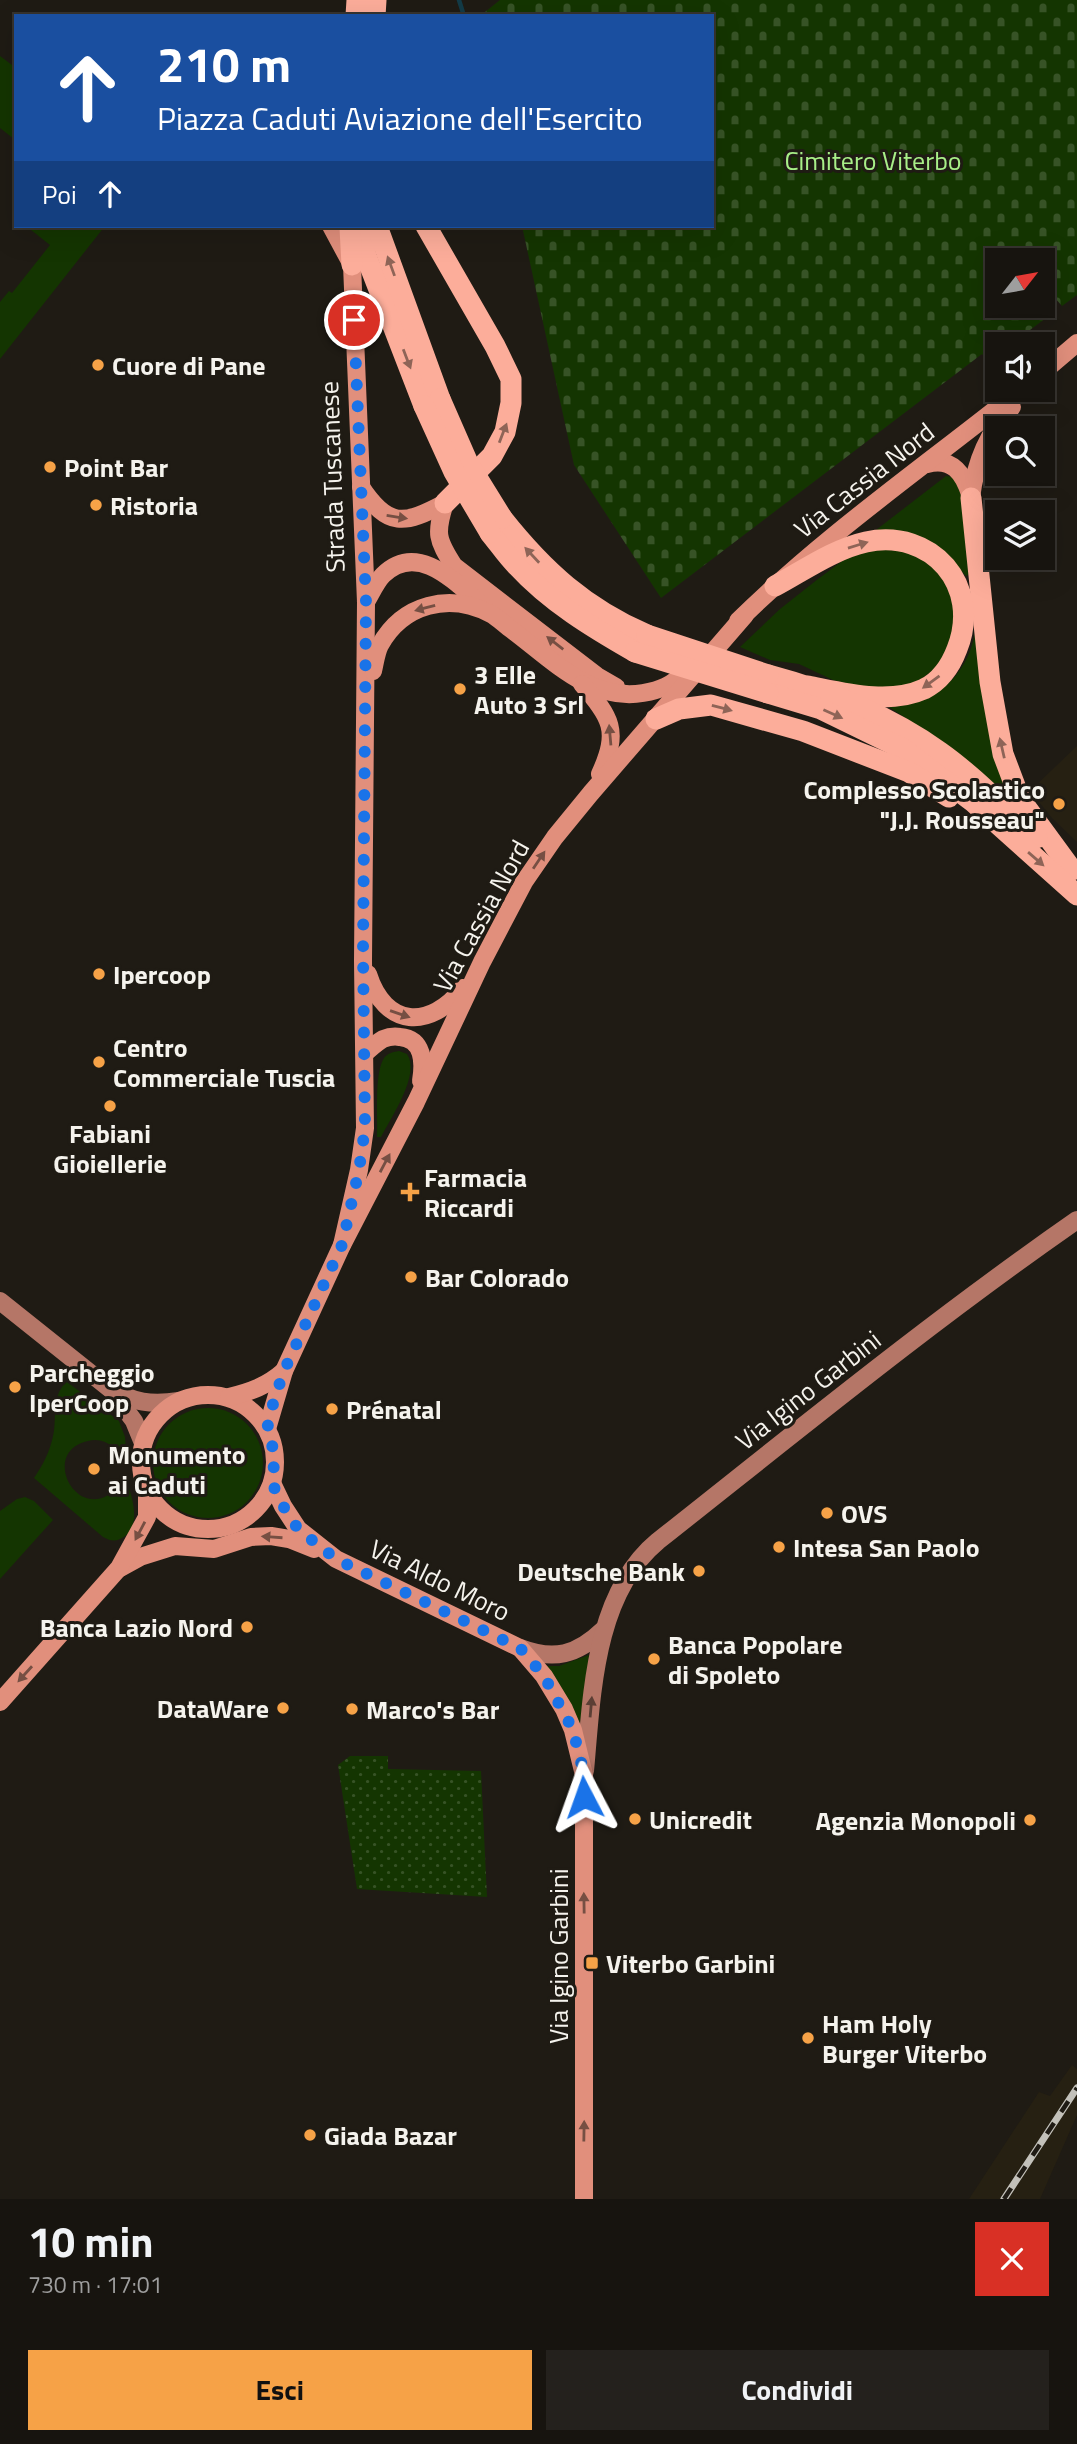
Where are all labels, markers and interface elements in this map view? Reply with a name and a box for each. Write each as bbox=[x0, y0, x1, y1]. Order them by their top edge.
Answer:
text: 210 m bbox=[157, 26, 291, 101]
icon: ahead bbox=[42, 42, 133, 133]
text: Piazza Caduti Aviazione dell'Esercito bbox=[157, 94, 643, 142]
park label: Cimitero Viterbo bbox=[784, 141, 962, 180]
text: Poi bbox=[42, 175, 77, 214]
icon: ahead bbox=[91, 175, 129, 213]
north arrow bbox=[985, 248, 1055, 318]
map controls bbox=[985, 248, 1055, 570]
one-way arrow bbox=[385, 256, 396, 277]
pin bbox=[324, 290, 384, 350]
icon: arrive bbox=[335, 301, 373, 339]
button: sound bbox=[985, 332, 1055, 402]
place label: Cuore di Pane bbox=[112, 346, 266, 385]
one-way arrow bbox=[401, 348, 412, 369]
marker: Cuore di Pane bbox=[90, 357, 106, 373]
street label: Strada Tuscanese bbox=[309, 381, 355, 573]
street label: Via Cassia Nord bbox=[785, 413, 943, 547]
button: search bbox=[985, 416, 1055, 486]
one-way arrow bbox=[498, 422, 509, 443]
place label: Point Bar bbox=[64, 448, 169, 487]
marker: Point Bar bbox=[42, 459, 58, 475]
place label: Ristoria bbox=[110, 486, 198, 525]
marker: Ristoria bbox=[88, 497, 104, 513]
button: layers bbox=[985, 500, 1055, 570]
one-way arrow bbox=[387, 512, 409, 523]
one-way arrow bbox=[848, 540, 869, 550]
one-way arrow bbox=[524, 546, 540, 564]
one-way arrow bbox=[415, 603, 436, 613]
one-way arrow bbox=[547, 636, 565, 651]
place label: 3 Elle Auto 3 Srl bbox=[474, 655, 584, 724]
one-way arrow bbox=[922, 675, 941, 689]
marker: 3 Elle Auto 3 Srl bbox=[452, 681, 468, 697]
one-way arrow bbox=[712, 704, 733, 714]
one-way arrow bbox=[822, 709, 843, 720]
one-way arrow bbox=[604, 723, 615, 745]
one-way arrow bbox=[996, 737, 1007, 759]
place label: Complesso Scolastico "J.J. Rousseau" bbox=[803, 770, 1045, 839]
marker: Complesso Scolastico "J.J. Rousseau" bbox=[1051, 796, 1067, 812]
street label: Via Cassia Nord bbox=[423, 833, 539, 999]
one-way arrow bbox=[532, 851, 546, 869]
one-way arrow bbox=[1027, 851, 1045, 867]
place label: Ipercoop bbox=[113, 955, 211, 994]
marker: Ipercoop bbox=[91, 966, 107, 982]
one-way arrow bbox=[390, 1009, 411, 1020]
place label: Centro Commerciale Tuscia bbox=[113, 1028, 335, 1097]
marker: Centro Commerciale Tuscia bbox=[91, 1054, 107, 1070]
marker: Fabiani Gioiellerie bbox=[102, 1098, 118, 1114]
place label: Fabiani Gioiellerie bbox=[53, 1114, 167, 1183]
one-way arrow bbox=[379, 1153, 390, 1173]
place label: Farmacia Riccardi bbox=[424, 1158, 527, 1227]
marker: Farmacia Riccardi bbox=[402, 1184, 418, 1200]
place label: Bar Colorado bbox=[425, 1258, 569, 1297]
marker: Bar Colorado bbox=[403, 1269, 419, 1285]
street label: Via Igino Garbini bbox=[727, 1321, 889, 1459]
place label: Parcheggio IperCoop bbox=[29, 1353, 155, 1422]
marker: Parcheggio IperCoop bbox=[7, 1379, 23, 1395]
place label: Prénatal bbox=[346, 1390, 442, 1429]
marker: Prénatal bbox=[324, 1401, 340, 1417]
place label: Monumento ai Caduti bbox=[108, 1435, 246, 1504]
marker: Monumento ai Caduti bbox=[86, 1461, 102, 1477]
place label: OVS bbox=[841, 1494, 887, 1533]
marker: OVS bbox=[819, 1505, 835, 1521]
one-way arrow bbox=[134, 1521, 145, 1541]
place label: Intesa San Paolo bbox=[793, 1528, 980, 1567]
street label: Via Aldo Moro bbox=[363, 1529, 517, 1631]
one-way arrow bbox=[261, 1532, 283, 1543]
marker: Intesa San Paolo bbox=[771, 1539, 787, 1555]
place label: Deutsche Bank bbox=[517, 1552, 686, 1591]
marker: Deutsche Bank bbox=[691, 1563, 707, 1579]
place label: Banca Lazio Nord bbox=[40, 1608, 233, 1647]
marker: Banca Lazio Nord bbox=[239, 1619, 255, 1635]
place label: Banca Popolare di Spoleto bbox=[668, 1625, 842, 1694]
marker: Banca Popolare di Spoleto bbox=[646, 1651, 662, 1667]
one-way arrow bbox=[17, 1665, 33, 1683]
place label: DataWare bbox=[157, 1689, 269, 1728]
place label: Marco's Bar bbox=[366, 1690, 500, 1729]
one-way arrow bbox=[585, 1695, 596, 1717]
marker: DataWare bbox=[275, 1700, 291, 1716]
marker: Marco's Bar bbox=[344, 1701, 360, 1717]
position arrow bbox=[547, 1760, 621, 1834]
place label: Unicredit bbox=[649, 1800, 752, 1839]
place label: Agenzia Monopoli bbox=[816, 1801, 1016, 1840]
marker: Unicredit bbox=[627, 1811, 643, 1827]
marker: Agenzia Monopoli bbox=[1022, 1812, 1038, 1828]
street label: Via Igino Garbini bbox=[539, 1868, 578, 2044]
one-way arrow bbox=[578, 1892, 590, 1914]
place label: Viterbo Garbini bbox=[606, 1944, 775, 1983]
marker: Viterbo Garbini bbox=[584, 1955, 600, 1971]
place label: Ham Holy Burger Viterbo bbox=[822, 2004, 987, 2073]
marker: Ham Holy Burger Viterbo bbox=[800, 2030, 816, 2046]
place label: Giada Bazar bbox=[324, 2116, 457, 2155]
one-way arrow bbox=[579, 2120, 590, 2142]
marker: Giada Bazar bbox=[302, 2127, 318, 2143]
text: 10 min bbox=[28, 2209, 154, 2273]
button: close bbox=[975, 2222, 1049, 2296]
text: 730 m · 17:01 bbox=[28, 2267, 163, 2302]
button: Esci bbox=[28, 2350, 532, 2430]
button: Condividi bbox=[546, 2350, 1049, 2430]

